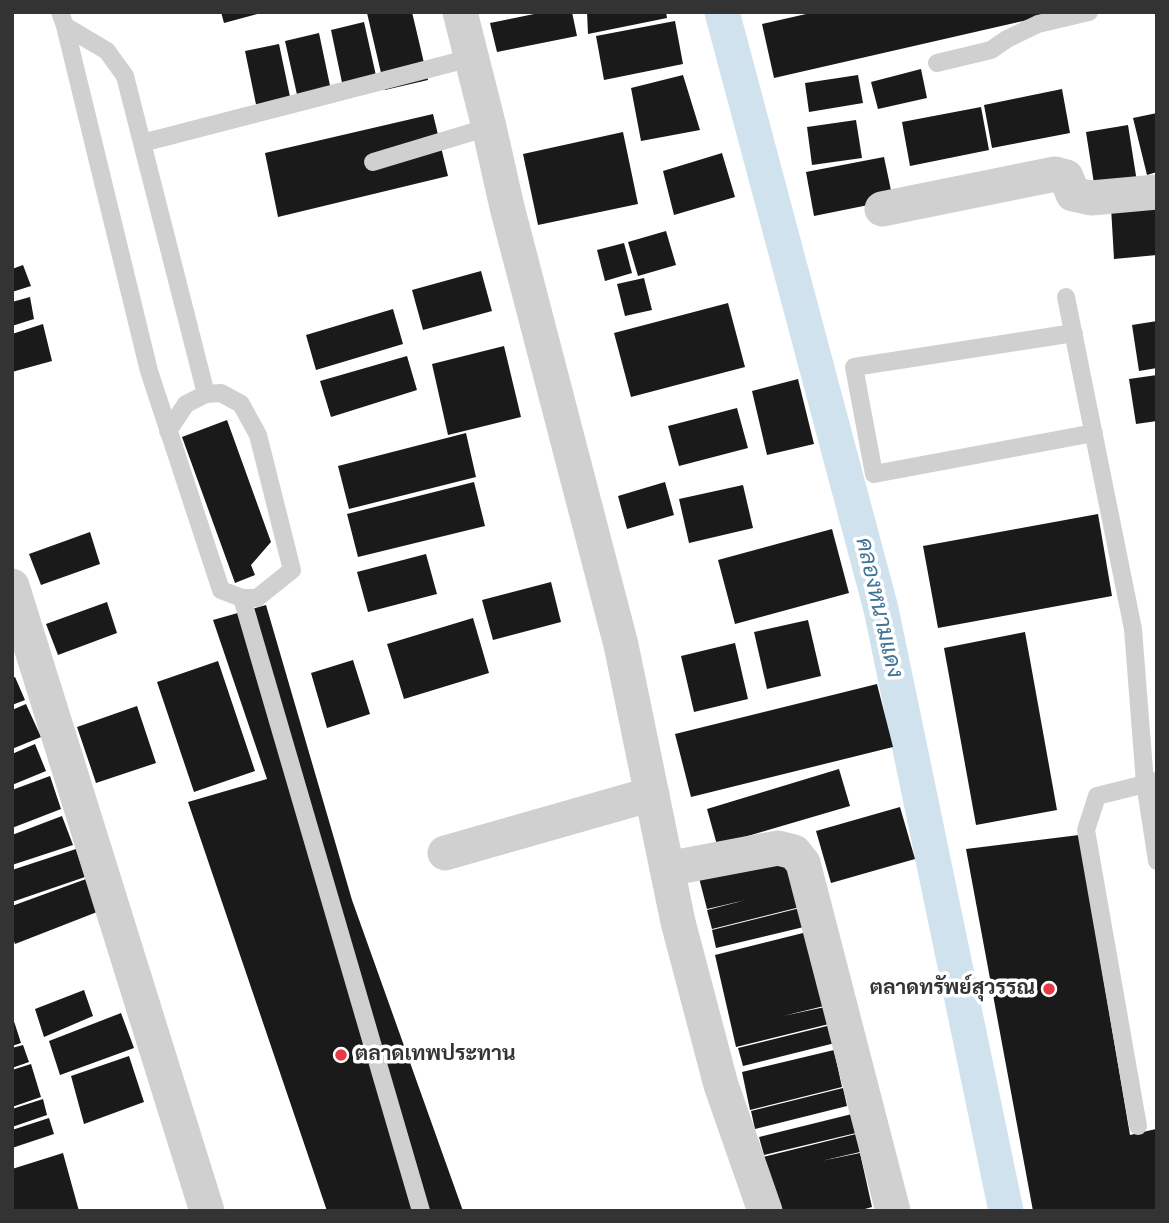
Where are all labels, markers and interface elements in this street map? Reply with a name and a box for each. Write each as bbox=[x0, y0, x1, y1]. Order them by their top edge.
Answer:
water label: คลองหนามแดง bbox=[848, 535, 908, 681]
place label: ตลาดทรัพย์สุวรรณ bbox=[870, 976, 1035, 1002]
marker: ตลาดทรัพย์สุวรรณ bbox=[1041, 981, 1057, 997]
place label: ตลาดเทพประทาน bbox=[355, 1042, 516, 1068]
marker: ตลาดเทพประทาน bbox=[333, 1047, 349, 1063]

